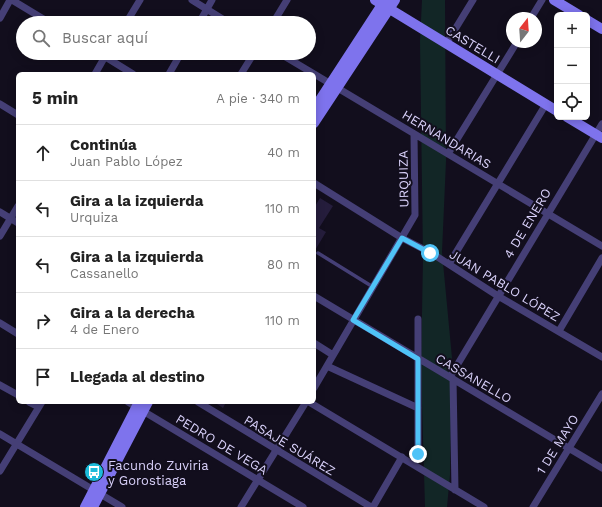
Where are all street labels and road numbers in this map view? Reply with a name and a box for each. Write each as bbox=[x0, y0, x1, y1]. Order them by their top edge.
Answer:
street label: CASTELLI bbox=[443, 22, 503, 67]
street label: HERNANDARIAS bbox=[400, 107, 494, 172]
street label: URQUIZA bbox=[395, 150, 411, 208]
street label: 4 DE ENERO bbox=[501, 186, 554, 261]
street label: JUAN PABLO LÓPEZ bbox=[447, 246, 563, 324]
street label: CASSANELLO bbox=[433, 351, 514, 406]
street label: PEDRO DE VEGA bbox=[173, 411, 271, 478]
street label: PASAJE SUÁREZ bbox=[241, 411, 339, 479]
street label: 1 DE MAYO bbox=[533, 412, 582, 477]

